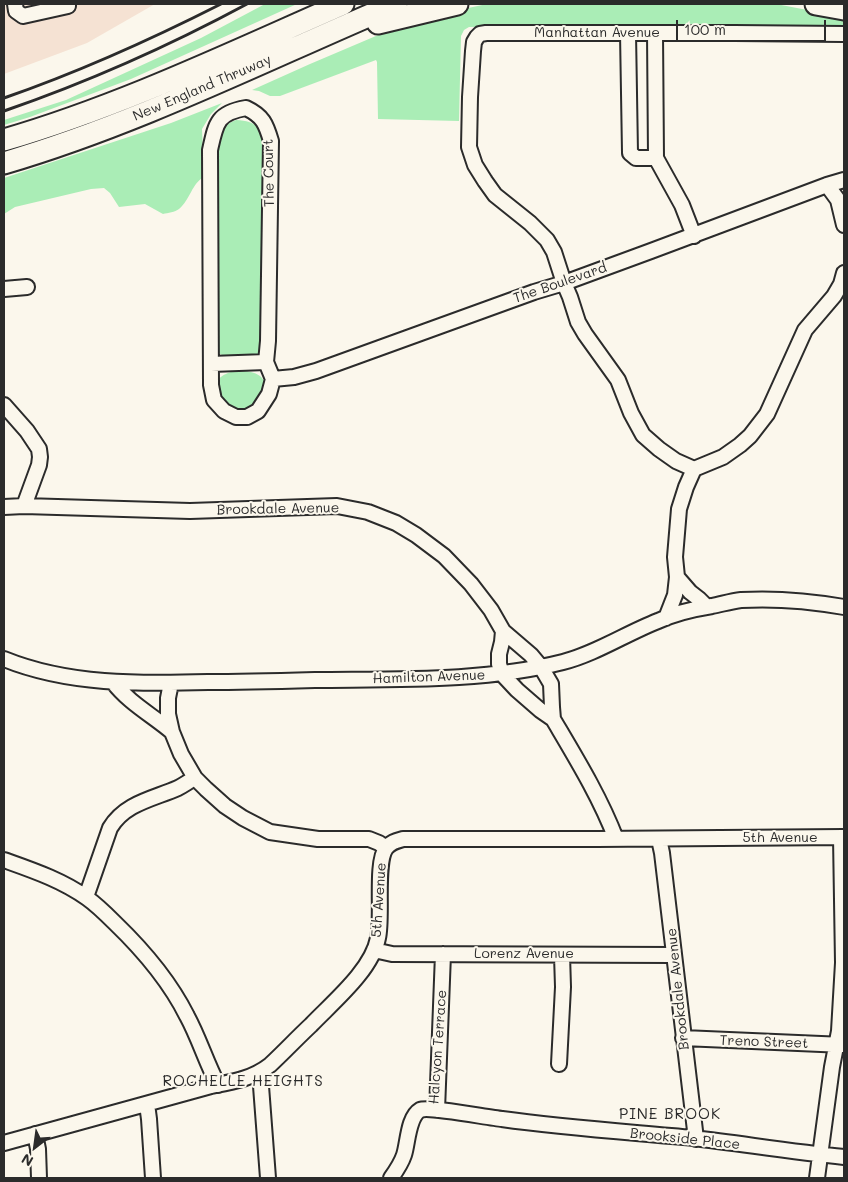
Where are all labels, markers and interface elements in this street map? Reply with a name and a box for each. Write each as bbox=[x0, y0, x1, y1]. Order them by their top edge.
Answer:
scale bar bbox=[678, 10, 828, 42]
text: 100 m bbox=[684, 19, 726, 39]
street label: Manhattan Avenue bbox=[534, 25, 660, 41]
street label: New England Thruway bbox=[130, 51, 274, 125]
street label: The Court bbox=[260, 139, 278, 207]
street label: The Boulevard bbox=[511, 259, 609, 307]
street label: Brookdale Avenue bbox=[217, 500, 339, 518]
street label: Hamilton Avenue bbox=[372, 667, 486, 687]
street label: 5th Avenue bbox=[742, 830, 818, 846]
street label: 5th Avenue bbox=[368, 862, 390, 938]
street label: Brookdale Avenue bbox=[663, 927, 693, 1051]
street label: Lorenz Avenue bbox=[474, 946, 574, 962]
street label: Halcyon Terrace bbox=[426, 989, 450, 1105]
street label: Treno Street bbox=[719, 1032, 809, 1052]
district label: ROCHELLE HEIGHTS bbox=[160, 1072, 326, 1090]
district label: PINE BROOK bbox=[618, 1105, 722, 1123]
north arrow bbox=[10, 1122, 60, 1172]
street label: Brookside Place bbox=[629, 1125, 741, 1153]
text: N bbox=[18, 1150, 37, 1171]

